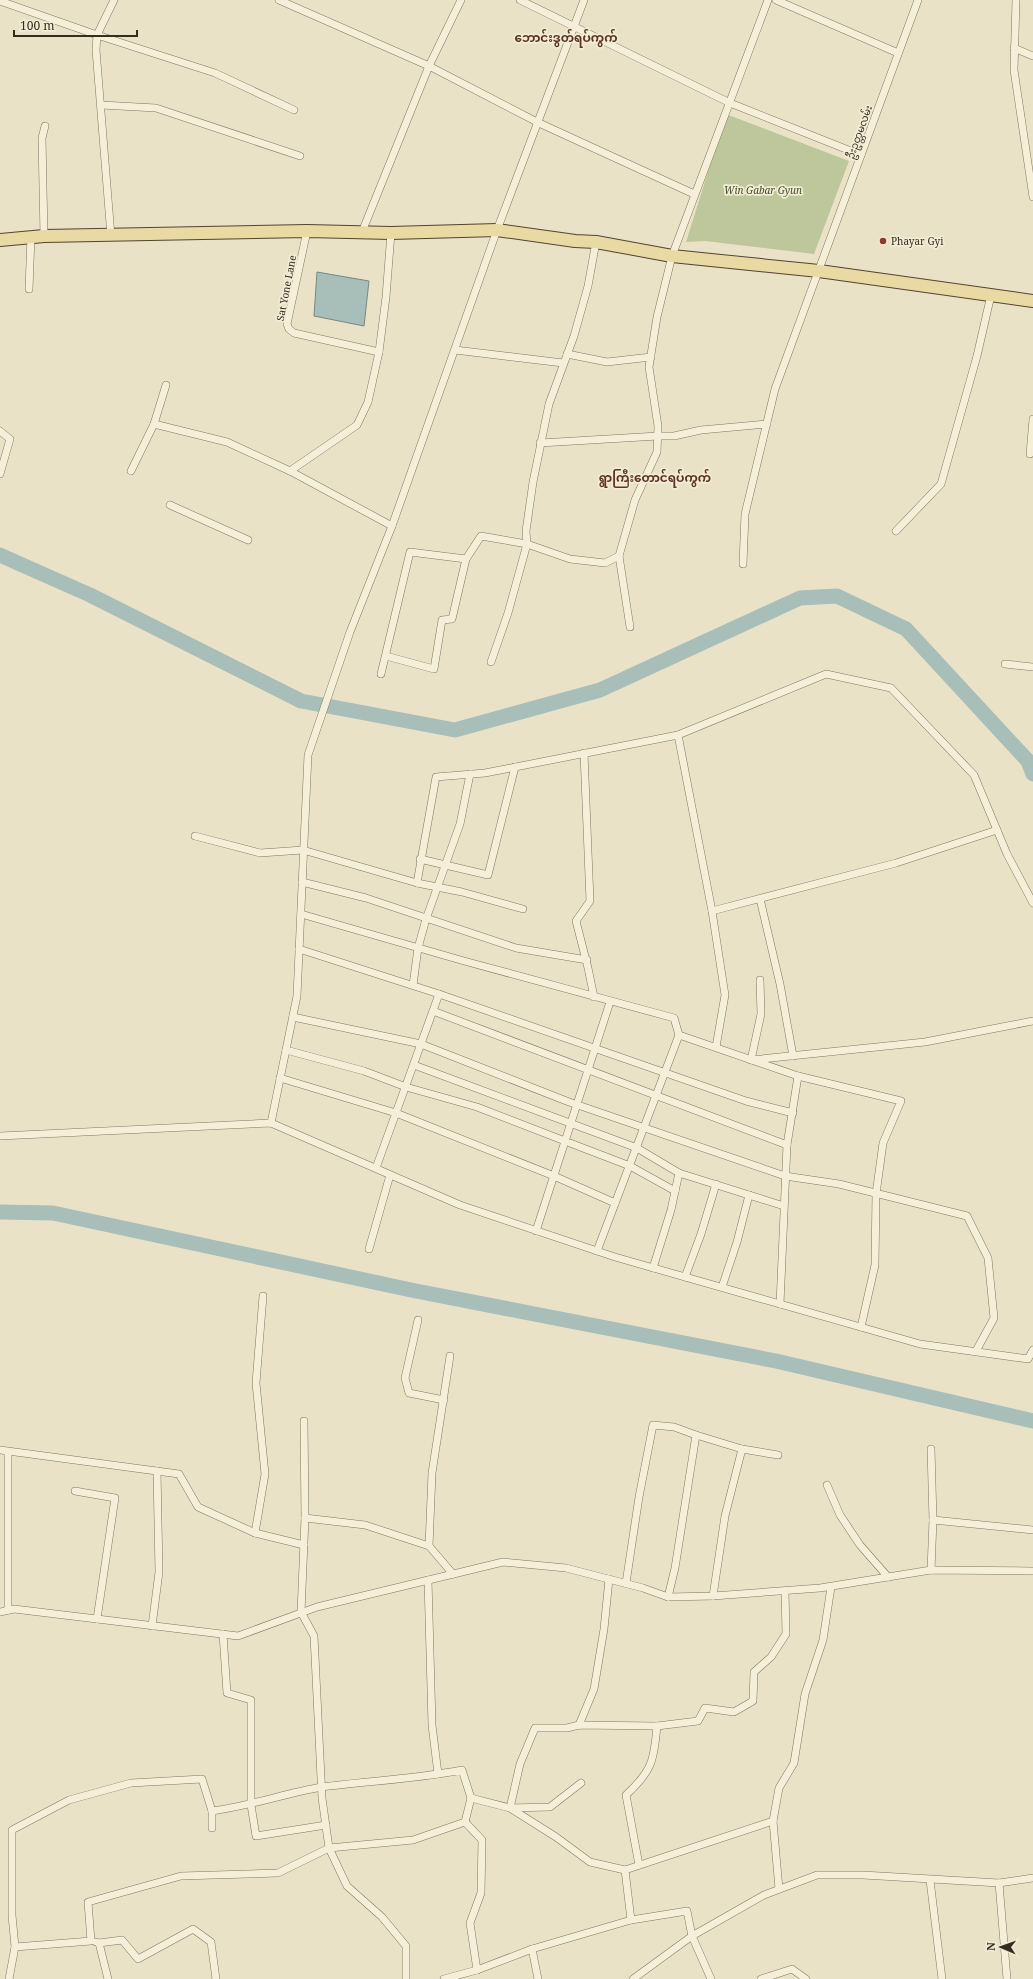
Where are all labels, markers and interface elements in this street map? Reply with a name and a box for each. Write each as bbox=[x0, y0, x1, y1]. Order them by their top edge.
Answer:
scale bar bbox=[14, 12, 137, 38]
text: 100 m bbox=[20, 17, 55, 34]
district label: ဘောင်းဒွတ်ရပ်ကွက် bbox=[514, 28, 618, 48]
street label: ဦးဥတ္တမလမ်း bbox=[843, 103, 877, 161]
park label: Win Gabar Gyun bbox=[724, 183, 802, 197]
place label: Phayar Gyi bbox=[891, 234, 944, 248]
marker: Phayar Gyi bbox=[878, 236, 888, 246]
street label: Sat Yone Lane bbox=[273, 254, 299, 322]
district label: ရွာကြီးတောင်ရပ်ကွက် bbox=[599, 468, 711, 488]
north arrow bbox=[981, 1927, 1021, 1967]
text: N bbox=[983, 1942, 998, 1951]

